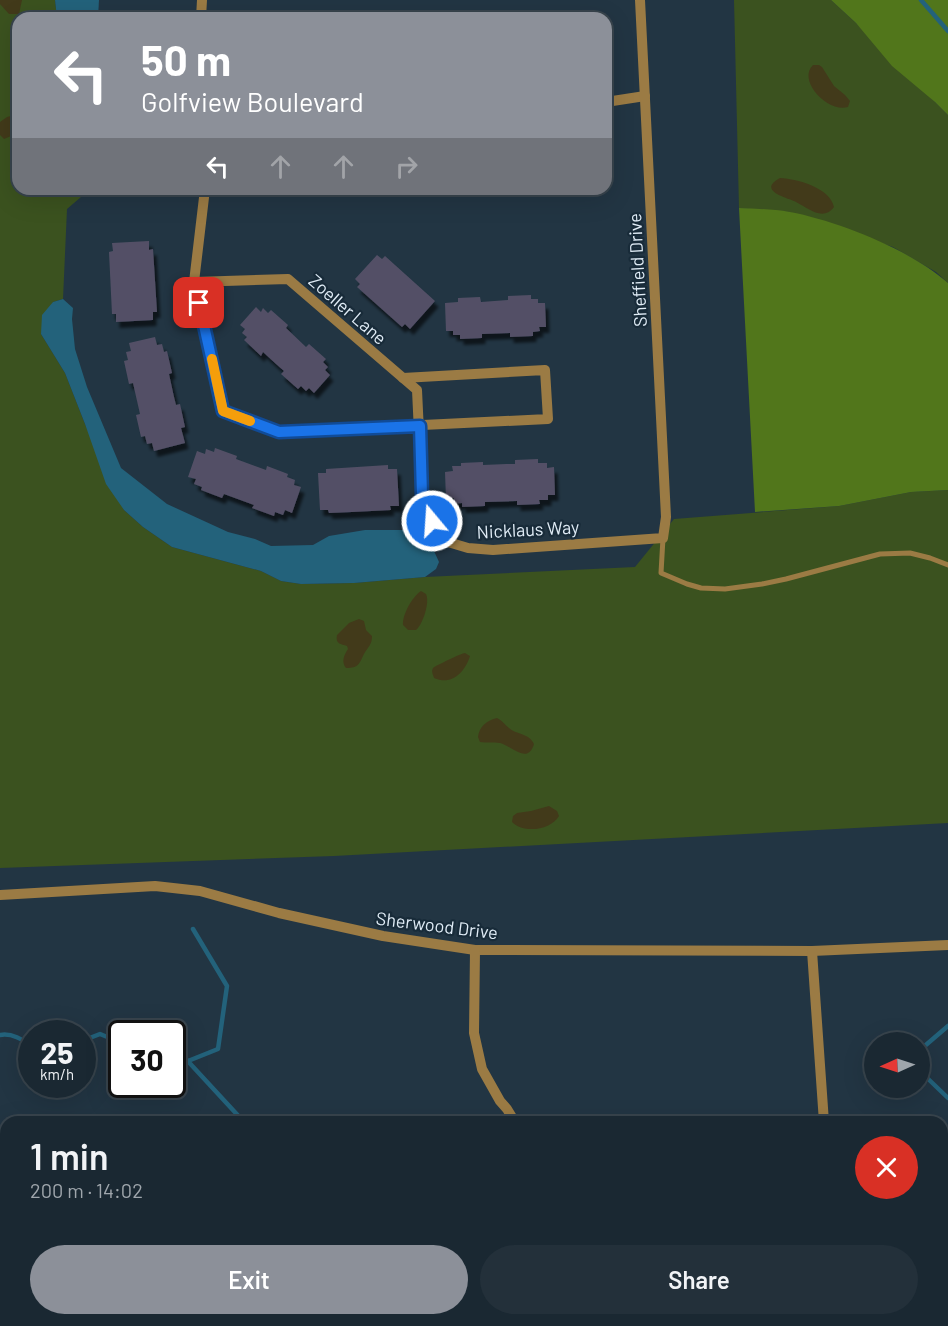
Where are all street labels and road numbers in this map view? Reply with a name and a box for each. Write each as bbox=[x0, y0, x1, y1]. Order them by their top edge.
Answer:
street label: Sheffield Drive bbox=[623, 213, 651, 327]
street label: Zoeller Lane bbox=[305, 269, 391, 349]
street label: Nicklaus Way bbox=[476, 515, 580, 543]
street label: Sherwood Drive bbox=[375, 907, 499, 943]

